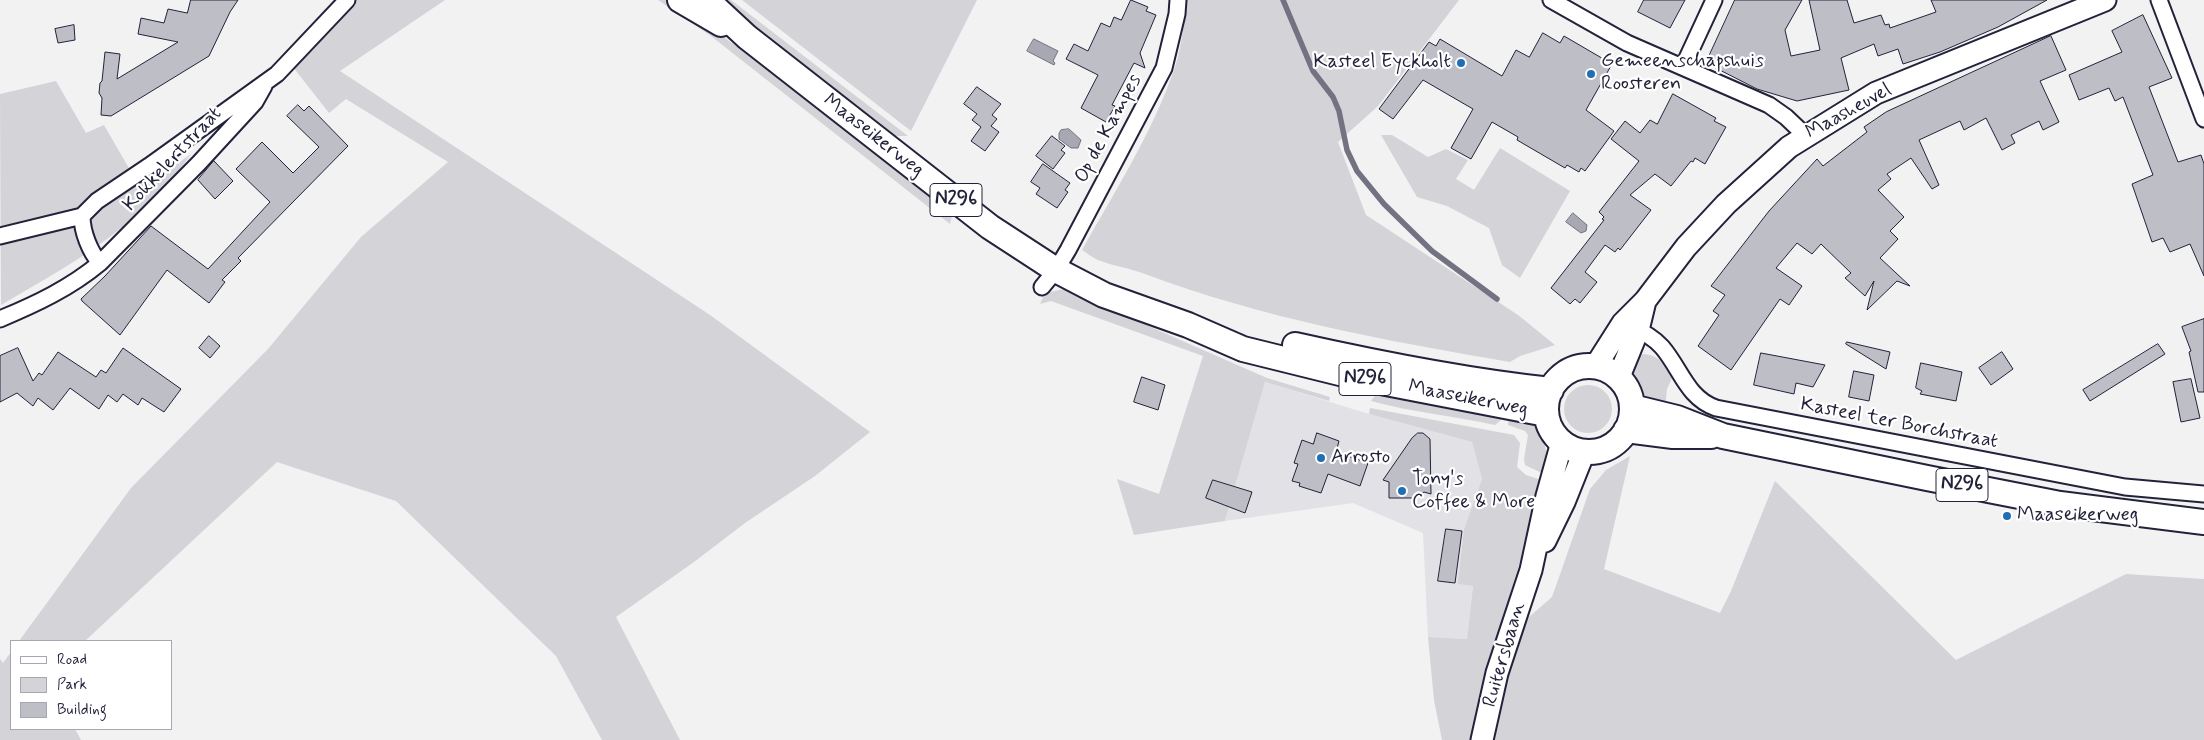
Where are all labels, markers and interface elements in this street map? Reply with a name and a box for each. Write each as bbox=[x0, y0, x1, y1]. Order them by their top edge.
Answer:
place label: Gemeenschapshuis Roosteren bbox=[1601, 50, 1764, 97]
place label: Kasteel Eyckholt bbox=[1313, 51, 1451, 75]
marker: Kasteel Eyckholt bbox=[1455, 57, 1467, 69]
marker: Gemeenschapshuis Roosteren bbox=[1585, 68, 1597, 80]
street label: Op de Kampes bbox=[1070, 71, 1148, 187]
street label: Maasheuvel bbox=[1802, 79, 1896, 145]
street label: Maaseikerweg bbox=[818, 89, 928, 183]
street label: Kokkelertstraat bbox=[119, 103, 227, 217]
road number: N296 bbox=[930, 184, 982, 216]
road number: N296 bbox=[1339, 362, 1391, 396]
street label: Maaseikerweg bbox=[1406, 376, 1530, 422]
street label: Kasteel ter Borchstraat bbox=[1798, 393, 2000, 455]
place label: Arrosto bbox=[1331, 446, 1390, 470]
marker: Arrosto bbox=[1315, 452, 1327, 464]
place label: Tony's Coffee & More bbox=[1412, 468, 1535, 515]
road number: N296 bbox=[1936, 468, 1988, 502]
marker: Tony's Coffee & More bbox=[1396, 485, 1408, 497]
place label: Maaseikerweg bbox=[2017, 504, 2138, 528]
marker: Maaseikerweg bbox=[2001, 510, 2013, 522]
street label: Ruitersbaan bbox=[1479, 600, 1531, 710]
legend bbox=[10, 640, 172, 730]
text: Road bbox=[57, 650, 87, 670]
text: Park bbox=[57, 675, 87, 695]
text: Building bbox=[57, 700, 107, 720]

